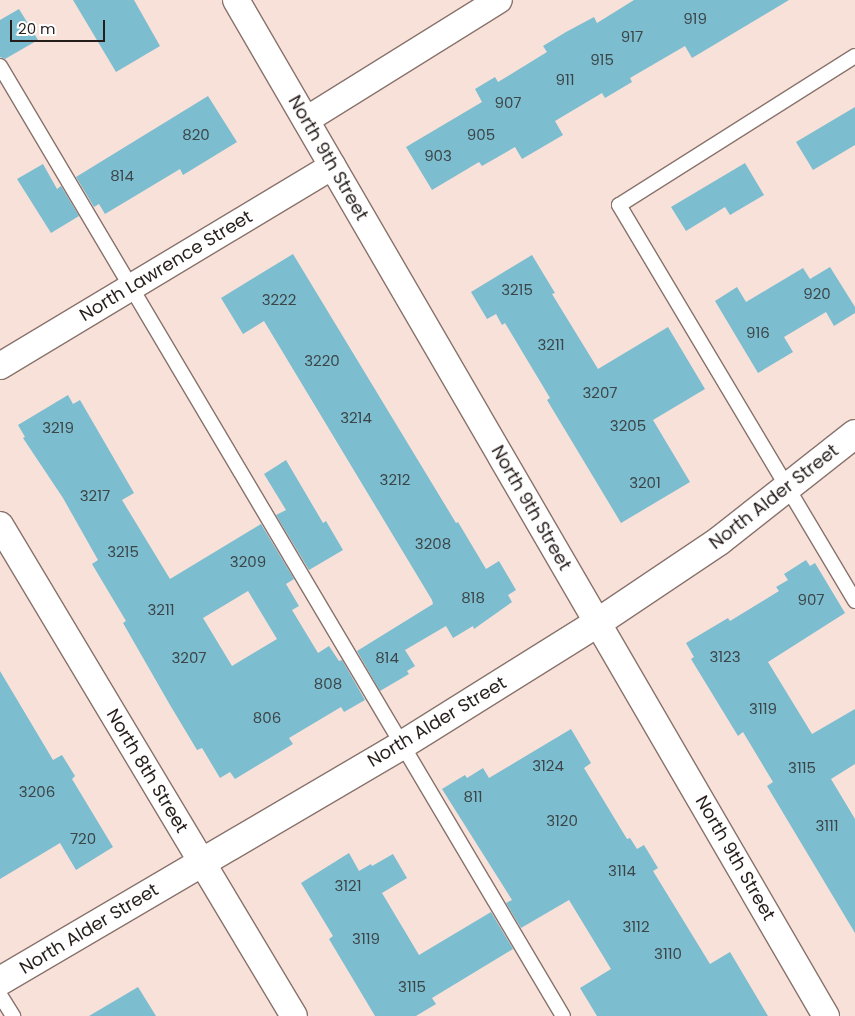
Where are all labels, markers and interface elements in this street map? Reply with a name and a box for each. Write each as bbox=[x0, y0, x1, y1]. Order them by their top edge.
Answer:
scale bar bbox=[12, 10, 108, 42]
house number: 919 bbox=[683, 10, 707, 28]
text: 20 m bbox=[18, 18, 56, 39]
house number: 917 bbox=[621, 28, 643, 46]
house number: 915 bbox=[590, 51, 614, 69]
house number: 911 bbox=[555, 71, 575, 89]
street label: North 9th Street bbox=[283, 92, 373, 224]
house number: 907 bbox=[494, 94, 522, 112]
house number: 820 bbox=[182, 126, 210, 144]
house number: 905 bbox=[467, 126, 495, 144]
house number: 903 bbox=[424, 147, 452, 165]
house number: 814 bbox=[110, 167, 134, 185]
street label: North Lawrence Street bbox=[76, 206, 256, 326]
house number: 3215 bbox=[501, 281, 533, 299]
house number: 920 bbox=[803, 285, 831, 303]
house number: 3222 bbox=[262, 291, 296, 309]
house number: 916 bbox=[746, 324, 770, 342]
house number: 3211 bbox=[537, 336, 565, 354]
house number: 3220 bbox=[304, 352, 340, 370]
house number: 3207 bbox=[582, 384, 618, 402]
house number: 3214 bbox=[340, 409, 372, 427]
house number: 3205 bbox=[610, 417, 646, 435]
house number: 3219 bbox=[42, 419, 74, 437]
street label: North Alder Street bbox=[705, 440, 843, 554]
street label: North 9th Street bbox=[486, 442, 576, 574]
house number: 3212 bbox=[380, 471, 410, 489]
house number: 3201 bbox=[629, 474, 661, 492]
house number: 3217 bbox=[80, 487, 110, 505]
house number: 3208 bbox=[415, 535, 451, 553]
house number: 3215 bbox=[107, 543, 139, 561]
house number: 3209 bbox=[230, 553, 266, 571]
house number: 818 bbox=[461, 589, 485, 607]
house number: 907 bbox=[797, 591, 825, 609]
house number: 3211 bbox=[147, 601, 175, 619]
house number: 3123 bbox=[709, 648, 741, 666]
house number: 3207 bbox=[171, 649, 207, 667]
house number: 814 bbox=[375, 649, 399, 667]
street label: North Alder Street bbox=[364, 672, 510, 772]
house number: 808 bbox=[314, 675, 342, 693]
house number: 3119 bbox=[749, 700, 777, 718]
street label: North 8th Street bbox=[102, 705, 192, 837]
house number: 806 bbox=[253, 709, 281, 727]
house number: 3124 bbox=[532, 757, 564, 775]
house number: 3115 bbox=[788, 759, 816, 777]
house number: 3206 bbox=[19, 783, 55, 801]
house number: 811 bbox=[463, 788, 483, 806]
street label: North 9th Street bbox=[690, 792, 780, 924]
house number: 3120 bbox=[546, 812, 578, 830]
house number: 3111 bbox=[815, 817, 839, 835]
house number: 720 bbox=[70, 830, 96, 848]
house number: 3114 bbox=[608, 862, 636, 880]
house number: 3121 bbox=[334, 877, 362, 895]
street label: North Alder Street bbox=[16, 879, 162, 979]
house number: 3112 bbox=[622, 918, 650, 936]
house number: 3119 bbox=[352, 930, 380, 948]
house number: 3110 bbox=[654, 945, 682, 963]
house number: 3115 bbox=[398, 978, 426, 996]

